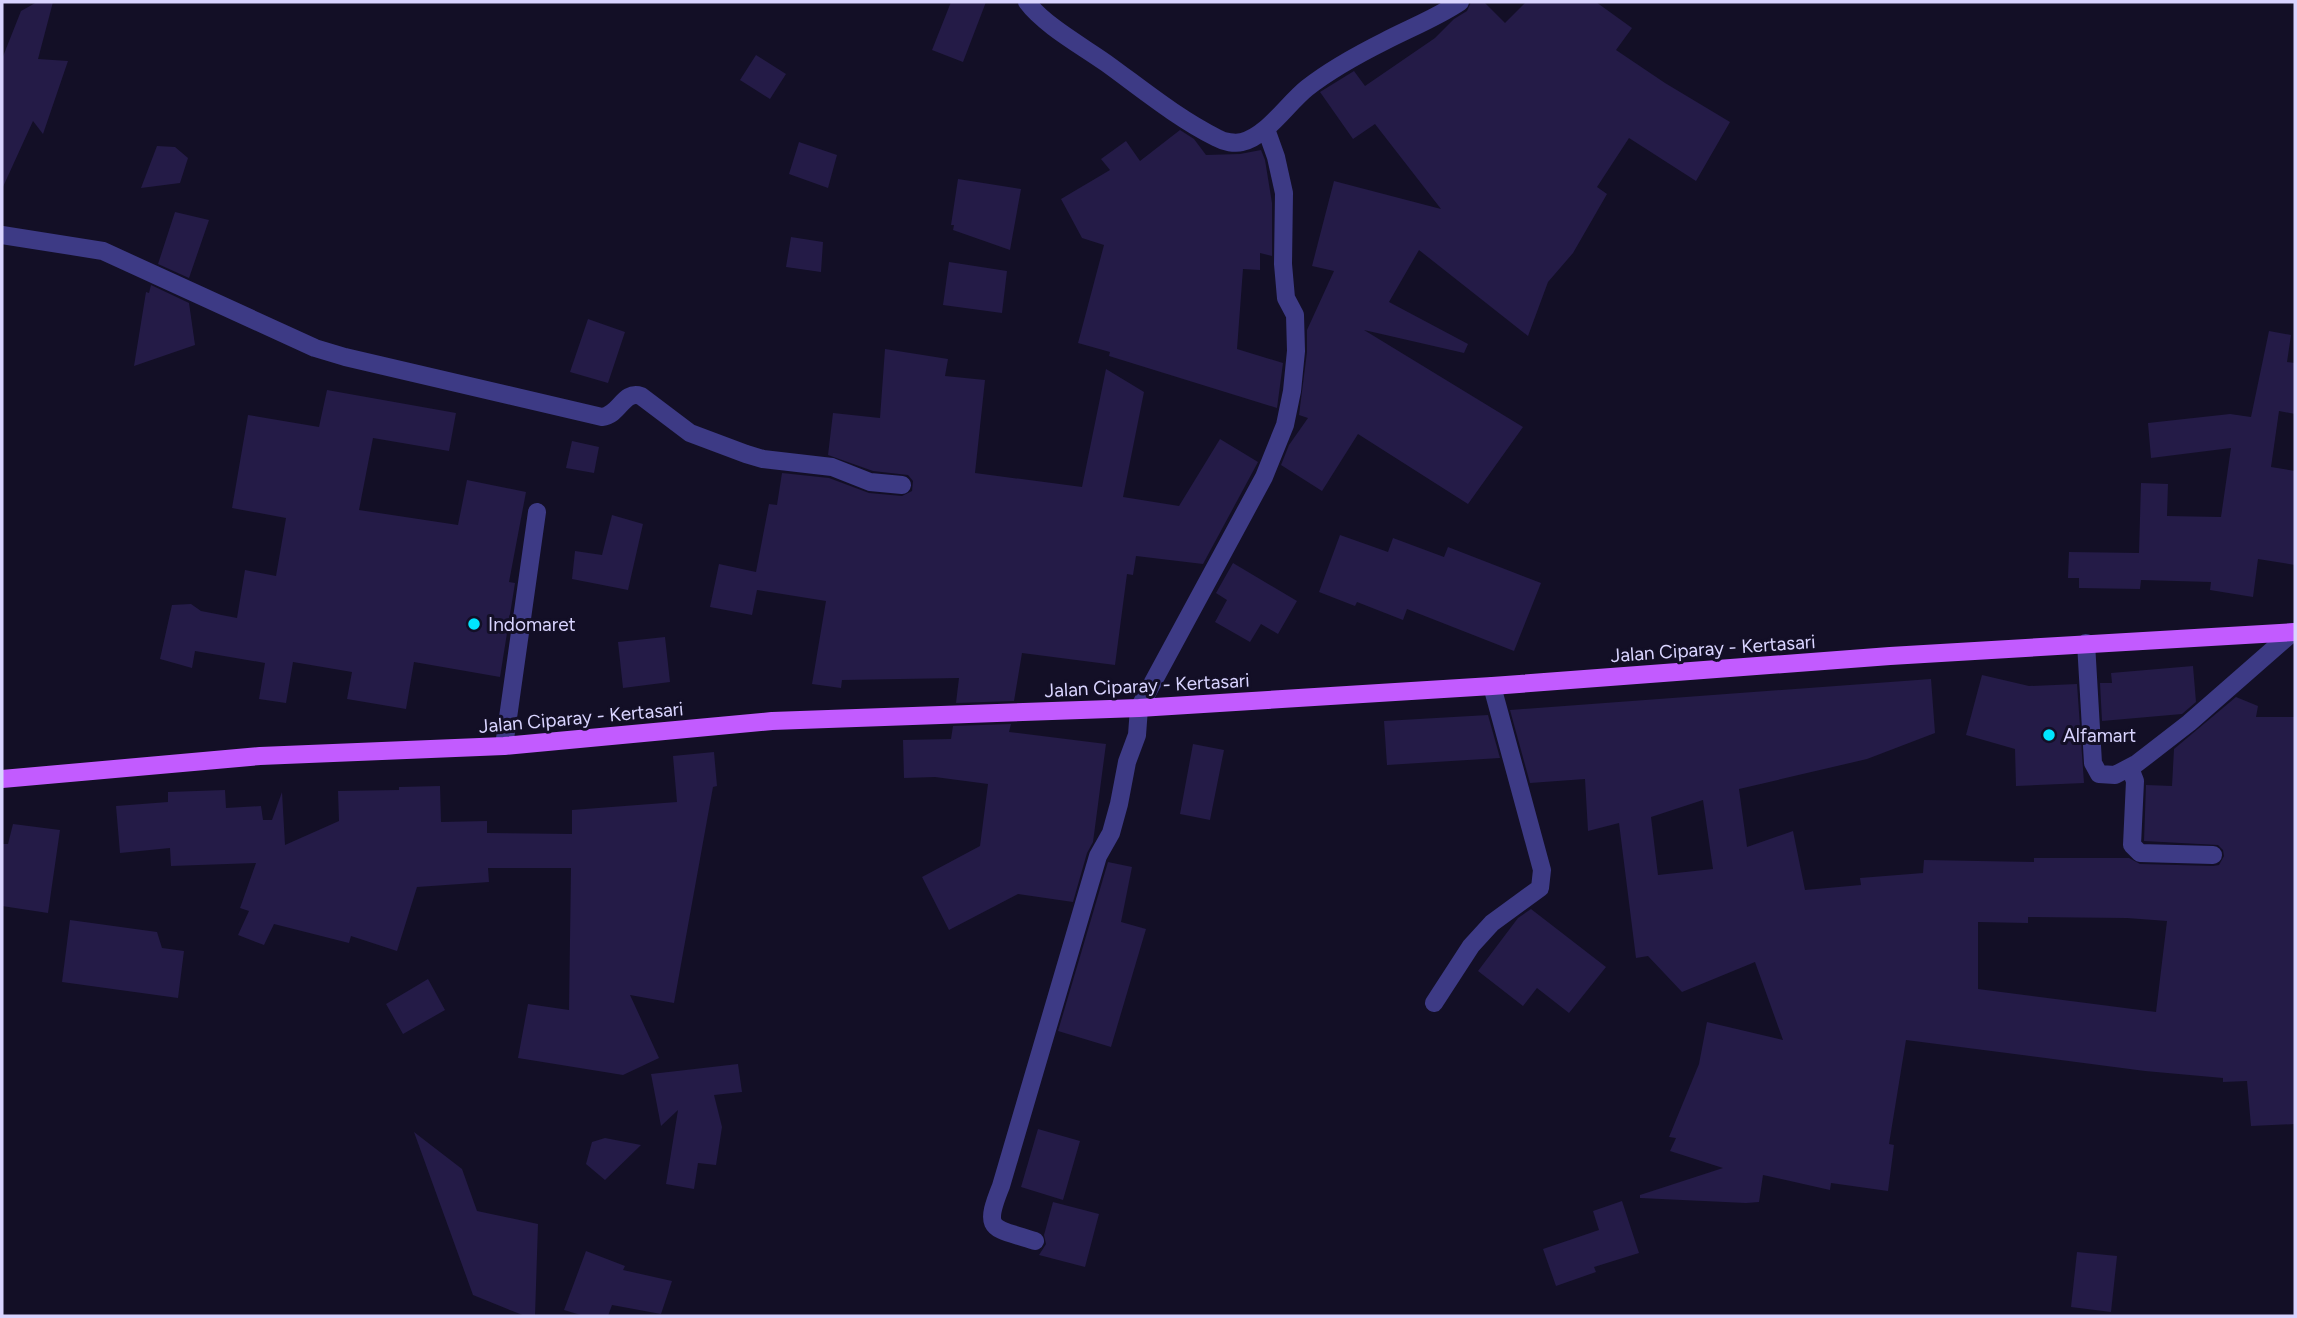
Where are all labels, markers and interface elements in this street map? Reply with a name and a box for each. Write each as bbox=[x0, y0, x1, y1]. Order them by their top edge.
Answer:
place label: Indomaret bbox=[488, 613, 576, 636]
marker: Indomaret bbox=[466, 616, 482, 632]
street label: Jalan Ciparay - Kertasari bbox=[1610, 630, 1816, 667]
street label: Jalan Ciparay - Kertasari bbox=[1044, 669, 1250, 702]
street label: Jalan Ciparay - Kertasari bbox=[478, 697, 684, 738]
place label: Alfamart bbox=[2063, 724, 2136, 747]
marker: Alfamart bbox=[2041, 727, 2057, 743]

